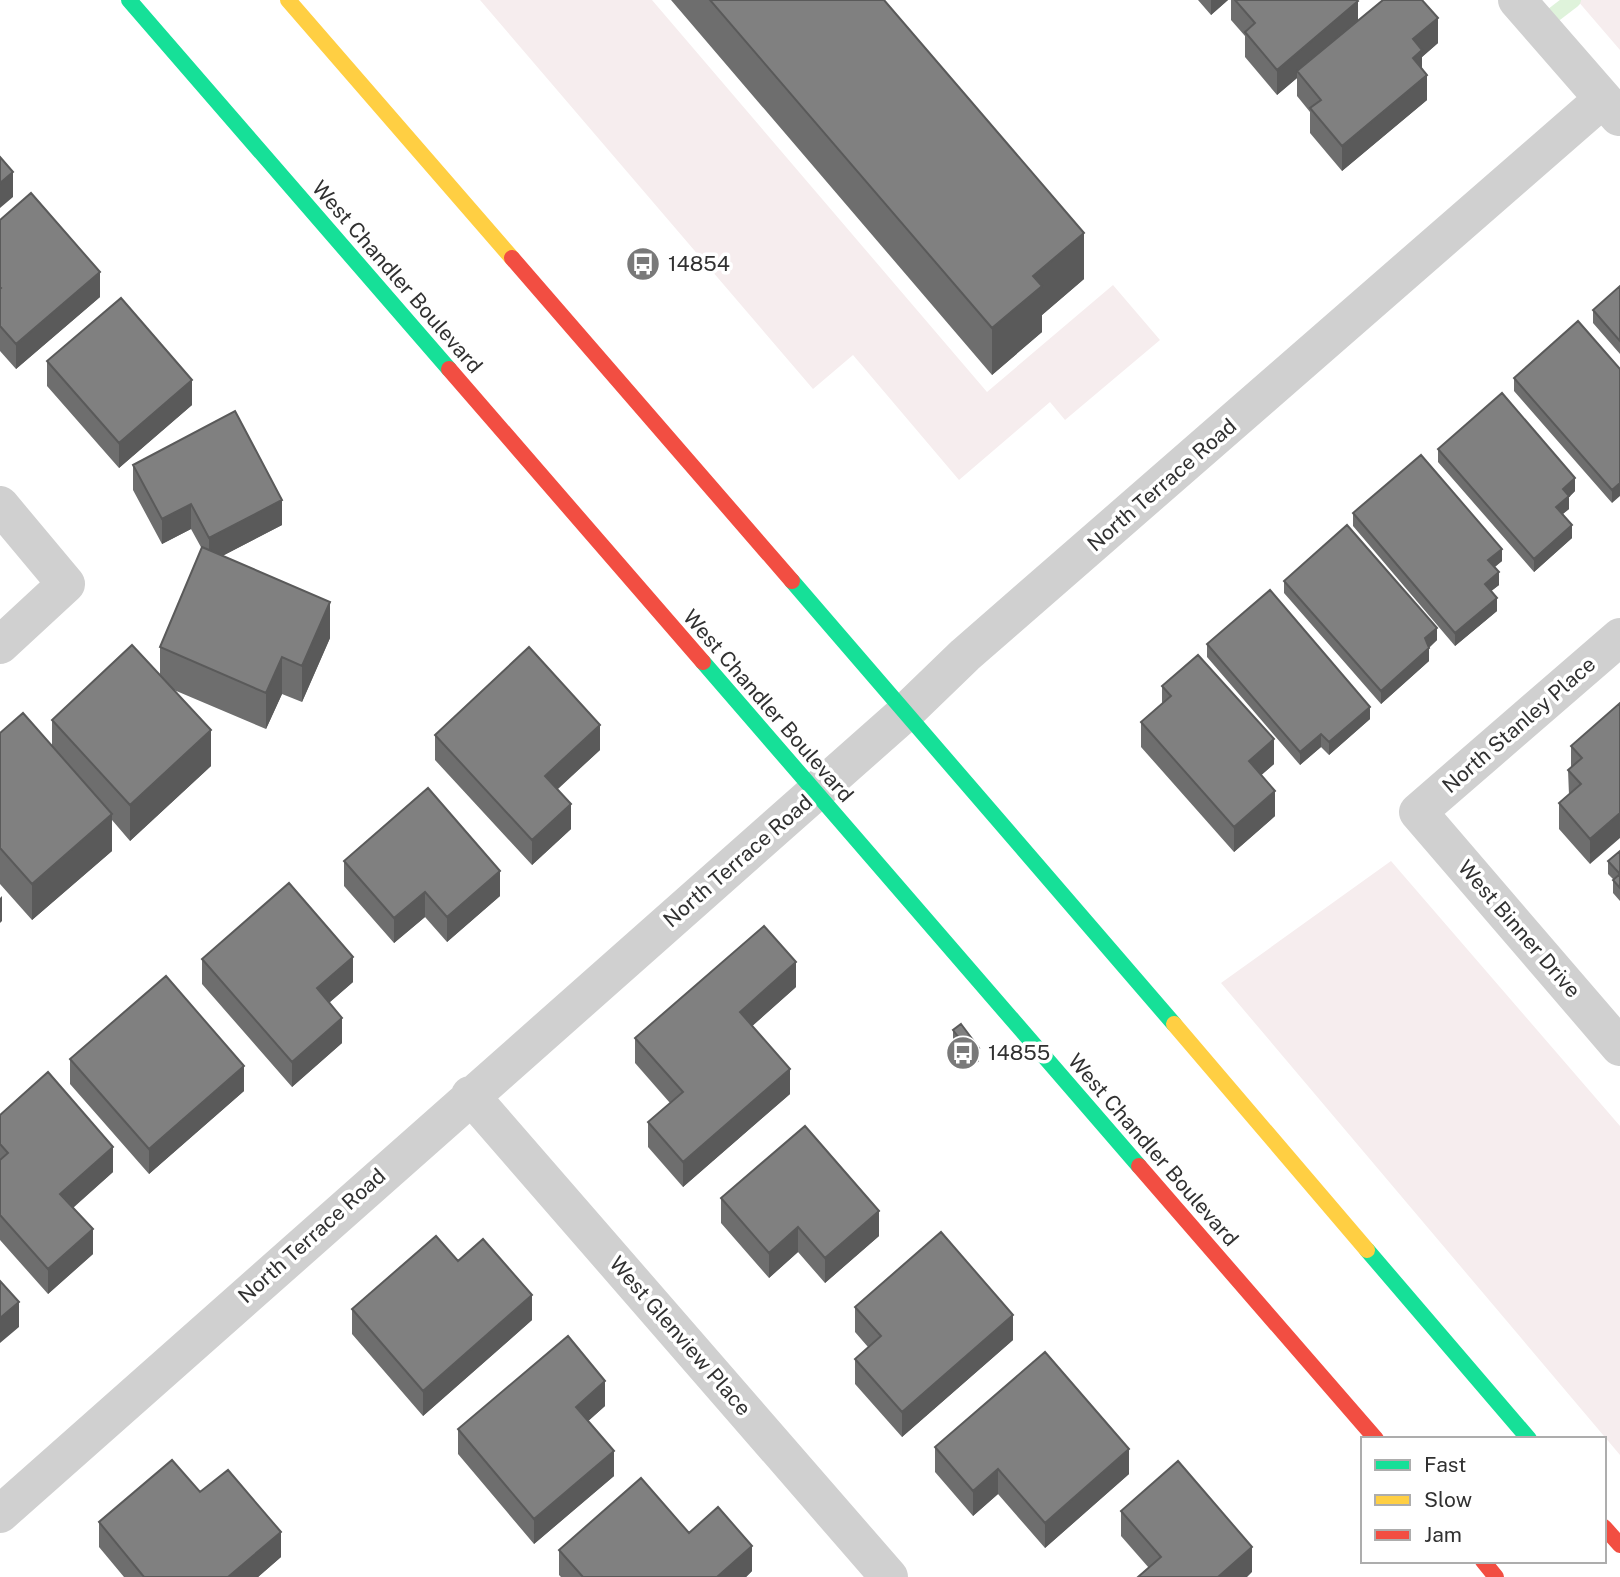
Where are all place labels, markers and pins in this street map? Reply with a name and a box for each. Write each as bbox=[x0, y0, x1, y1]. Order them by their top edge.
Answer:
bus stop icon: 14854 bbox=[624, 245, 662, 283]
place label: 14854 bbox=[668, 251, 730, 276]
bus stop icon: 14855 bbox=[944, 1034, 982, 1072]
place label: 14855 bbox=[988, 1040, 1050, 1065]

